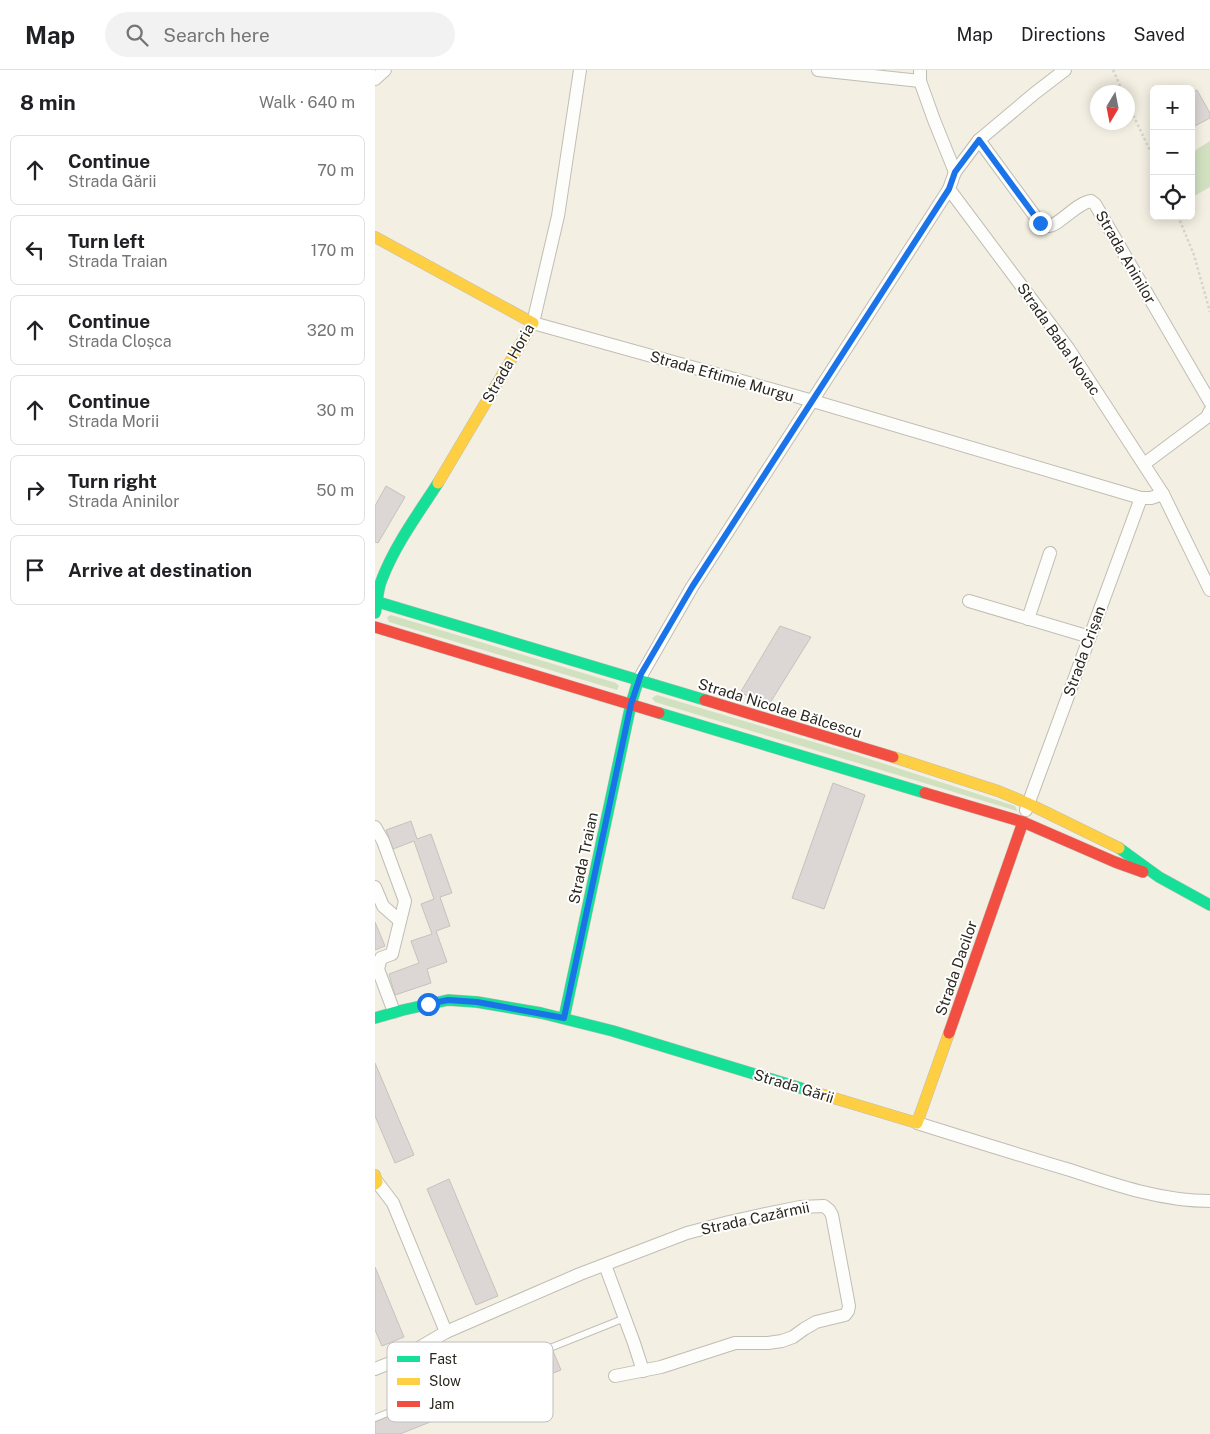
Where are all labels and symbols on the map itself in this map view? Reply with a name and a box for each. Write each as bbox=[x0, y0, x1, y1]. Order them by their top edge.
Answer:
north arrow bbox=[1090, 85, 1135, 130]
street label: Strada Aninilor bbox=[1093, 208, 1160, 307]
route end bbox=[1029, 212, 1052, 235]
street label: Strada Baba Novac bbox=[1014, 280, 1104, 398]
street label: Strada Horia bbox=[479, 321, 537, 405]
street label: Strada Eftimie Murgu bbox=[648, 347, 796, 405]
street label: Strada Crișan bbox=[1060, 604, 1108, 698]
street label: Strada Nicolae Bălcescu bbox=[696, 675, 864, 741]
street label: Strada Traian bbox=[565, 811, 601, 905]
street label: Strada Dacilor bbox=[932, 918, 980, 1018]
route start bbox=[417, 993, 440, 1016]
street label: Strada Gării bbox=[752, 1066, 836, 1106]
street label: Strada Cazărmii bbox=[699, 1198, 811, 1238]
legend bbox=[387, 1342, 553, 1422]
text: Fast bbox=[429, 1351, 457, 1367]
text: Slow bbox=[429, 1373, 461, 1389]
text: Jam bbox=[429, 1396, 454, 1412]

